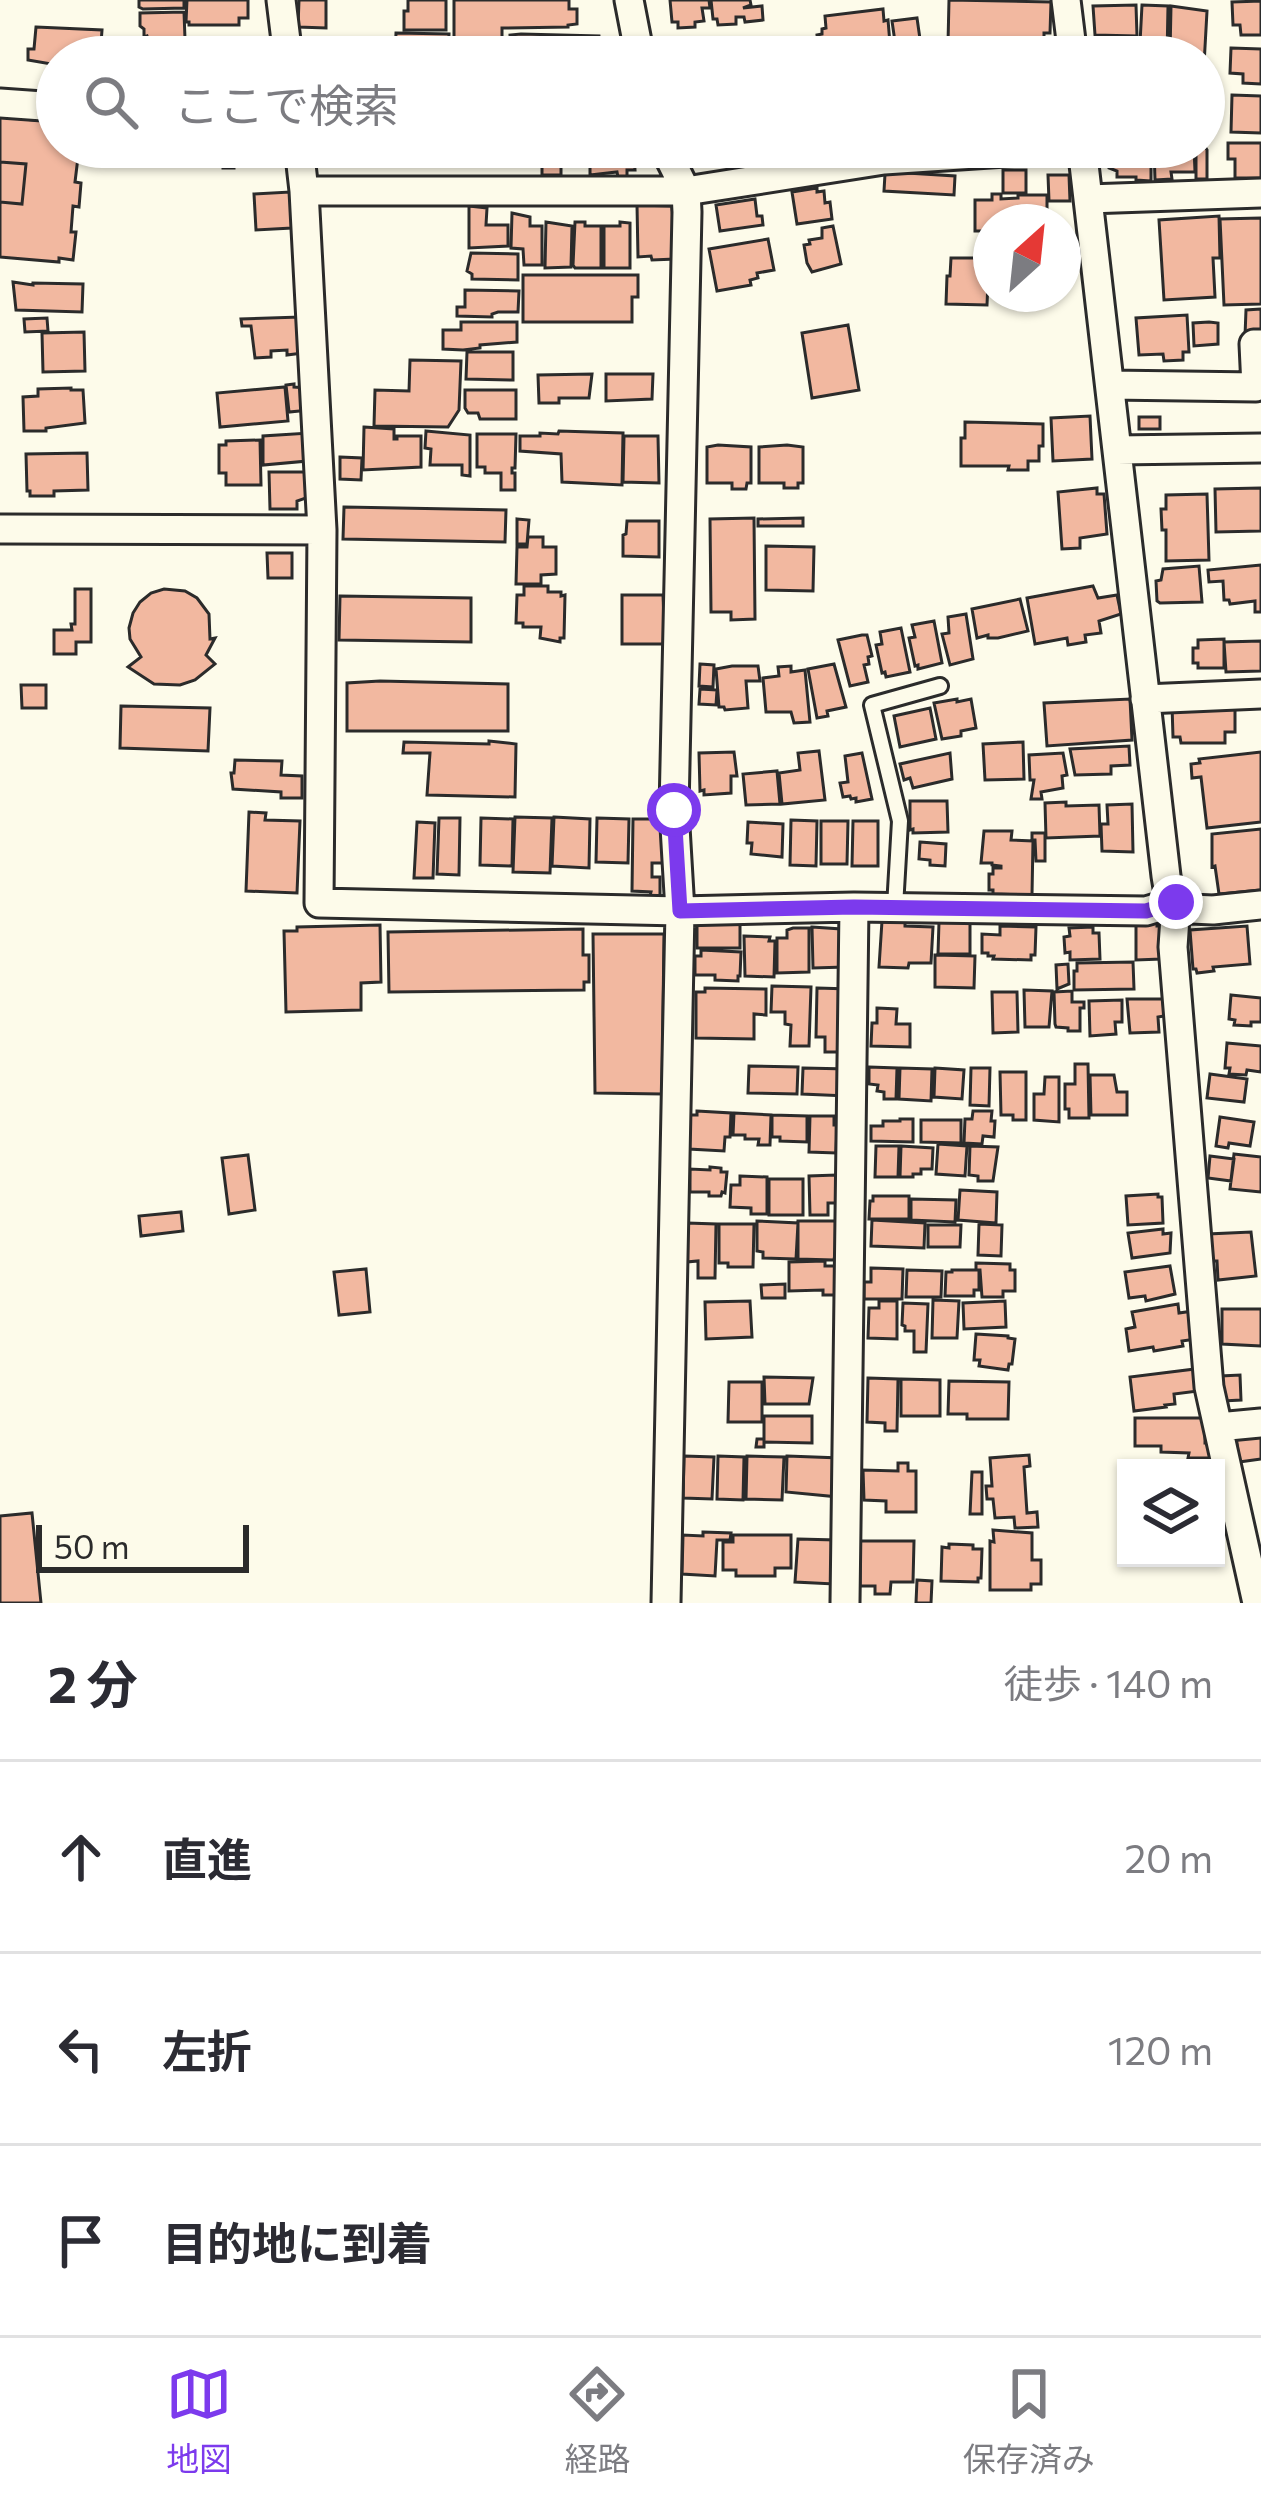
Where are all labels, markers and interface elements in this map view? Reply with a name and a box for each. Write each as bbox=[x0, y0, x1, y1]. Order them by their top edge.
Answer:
search box bbox=[36, 36, 1225, 168]
icon: search bbox=[78, 69, 144, 135]
text: ここで検索 bbox=[174, 76, 399, 131]
north arrow bbox=[973, 204, 1081, 312]
route start bbox=[647, 783, 701, 837]
route end bbox=[1149, 875, 1203, 929]
map controls bbox=[1117, 1459, 1225, 1567]
button: layers bbox=[1117, 1459, 1225, 1567]
scale bar bbox=[36, 1519, 249, 1572]
text: 50 m bbox=[54, 1525, 130, 1566]
text: 2 分 bbox=[48, 1651, 138, 1714]
text: 徒歩 · 140 m bbox=[1004, 1658, 1213, 1706]
icon: ahead bbox=[48, 1824, 114, 1890]
text: 直進 bbox=[162, 1830, 252, 1885]
text: 20 m bbox=[1125, 1833, 1213, 1881]
icon: left bbox=[48, 2016, 114, 2082]
text: 左折 bbox=[162, 2022, 252, 2077]
text: 120 m bbox=[1108, 2025, 1213, 2073]
icon: arrive bbox=[48, 2208, 114, 2274]
text: 目的地に到着 bbox=[162, 2214, 432, 2269]
tab: 地図 bbox=[166, 2361, 232, 2481]
tab: 経路 bbox=[564, 2361, 630, 2481]
tab: 保存済み bbox=[963, 2361, 1095, 2481]

